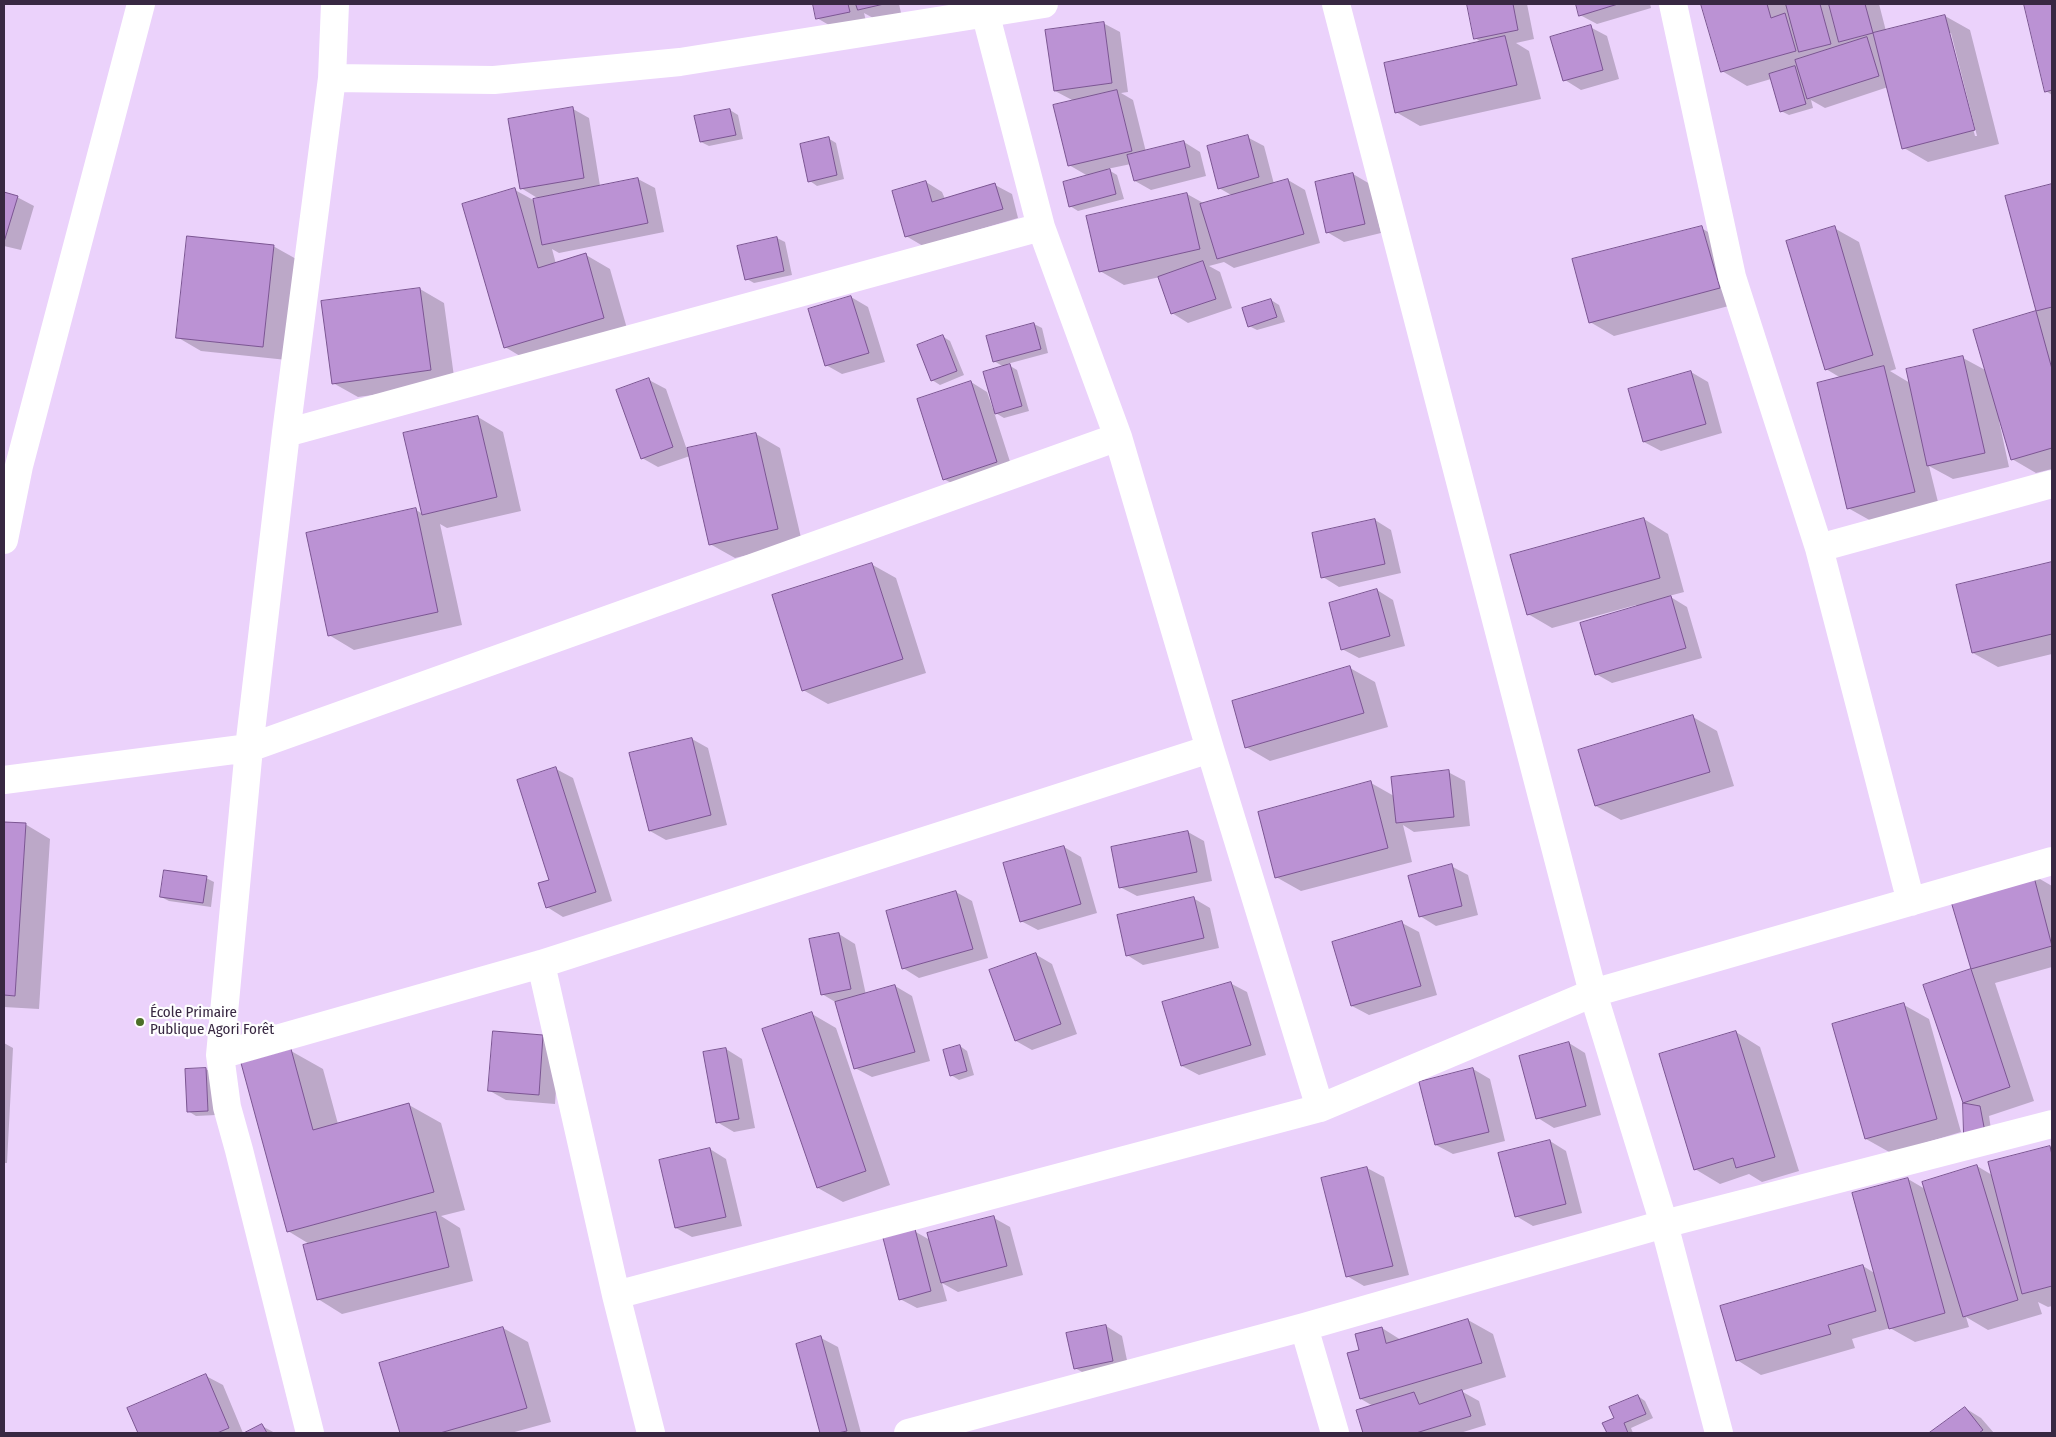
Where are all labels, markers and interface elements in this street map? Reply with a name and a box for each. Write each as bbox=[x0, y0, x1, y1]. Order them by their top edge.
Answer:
place label: École Primaire Publique Agori Forêt bbox=[150, 1004, 274, 1039]
marker: École Primaire Publique Agori Forêt bbox=[134, 1016, 146, 1028]

